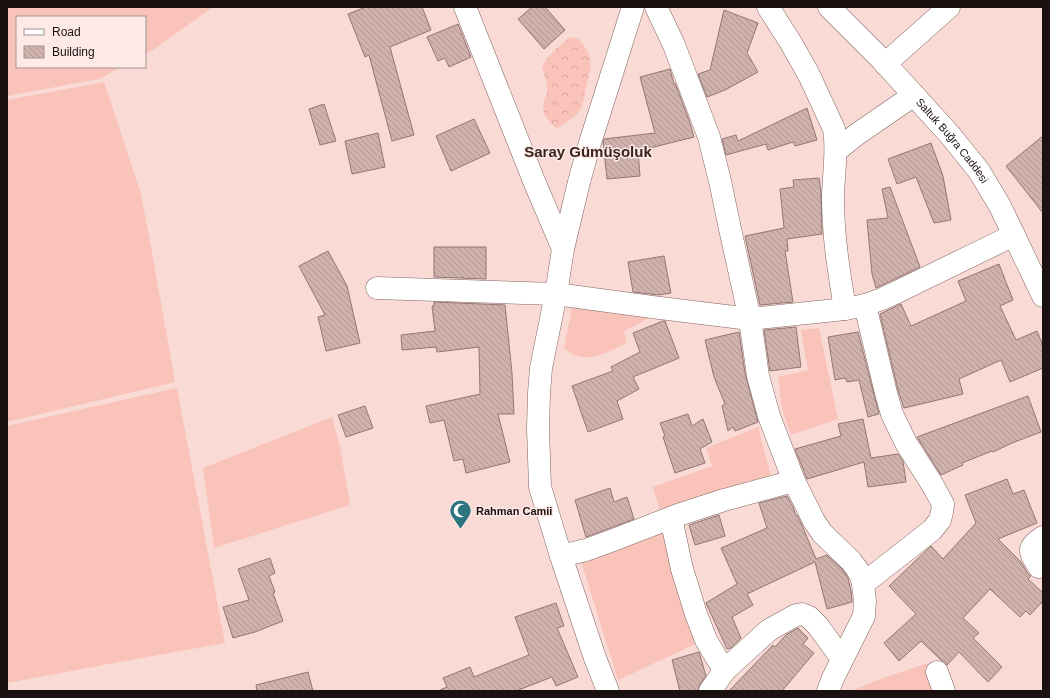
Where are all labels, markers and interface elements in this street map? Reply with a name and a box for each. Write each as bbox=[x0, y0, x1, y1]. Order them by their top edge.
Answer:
legend bbox=[16, 16, 146, 68]
text: Road bbox=[52, 25, 81, 39]
text: Building bbox=[52, 45, 95, 59]
street label: Saltuk Buğra Caddesi bbox=[914, 96, 991, 185]
district label: Saray Gümüşoluk bbox=[524, 143, 652, 160]
mosque icon: Rahman Camii bbox=[448, 498, 474, 531]
place label: Rahman Camii bbox=[476, 505, 552, 517]

